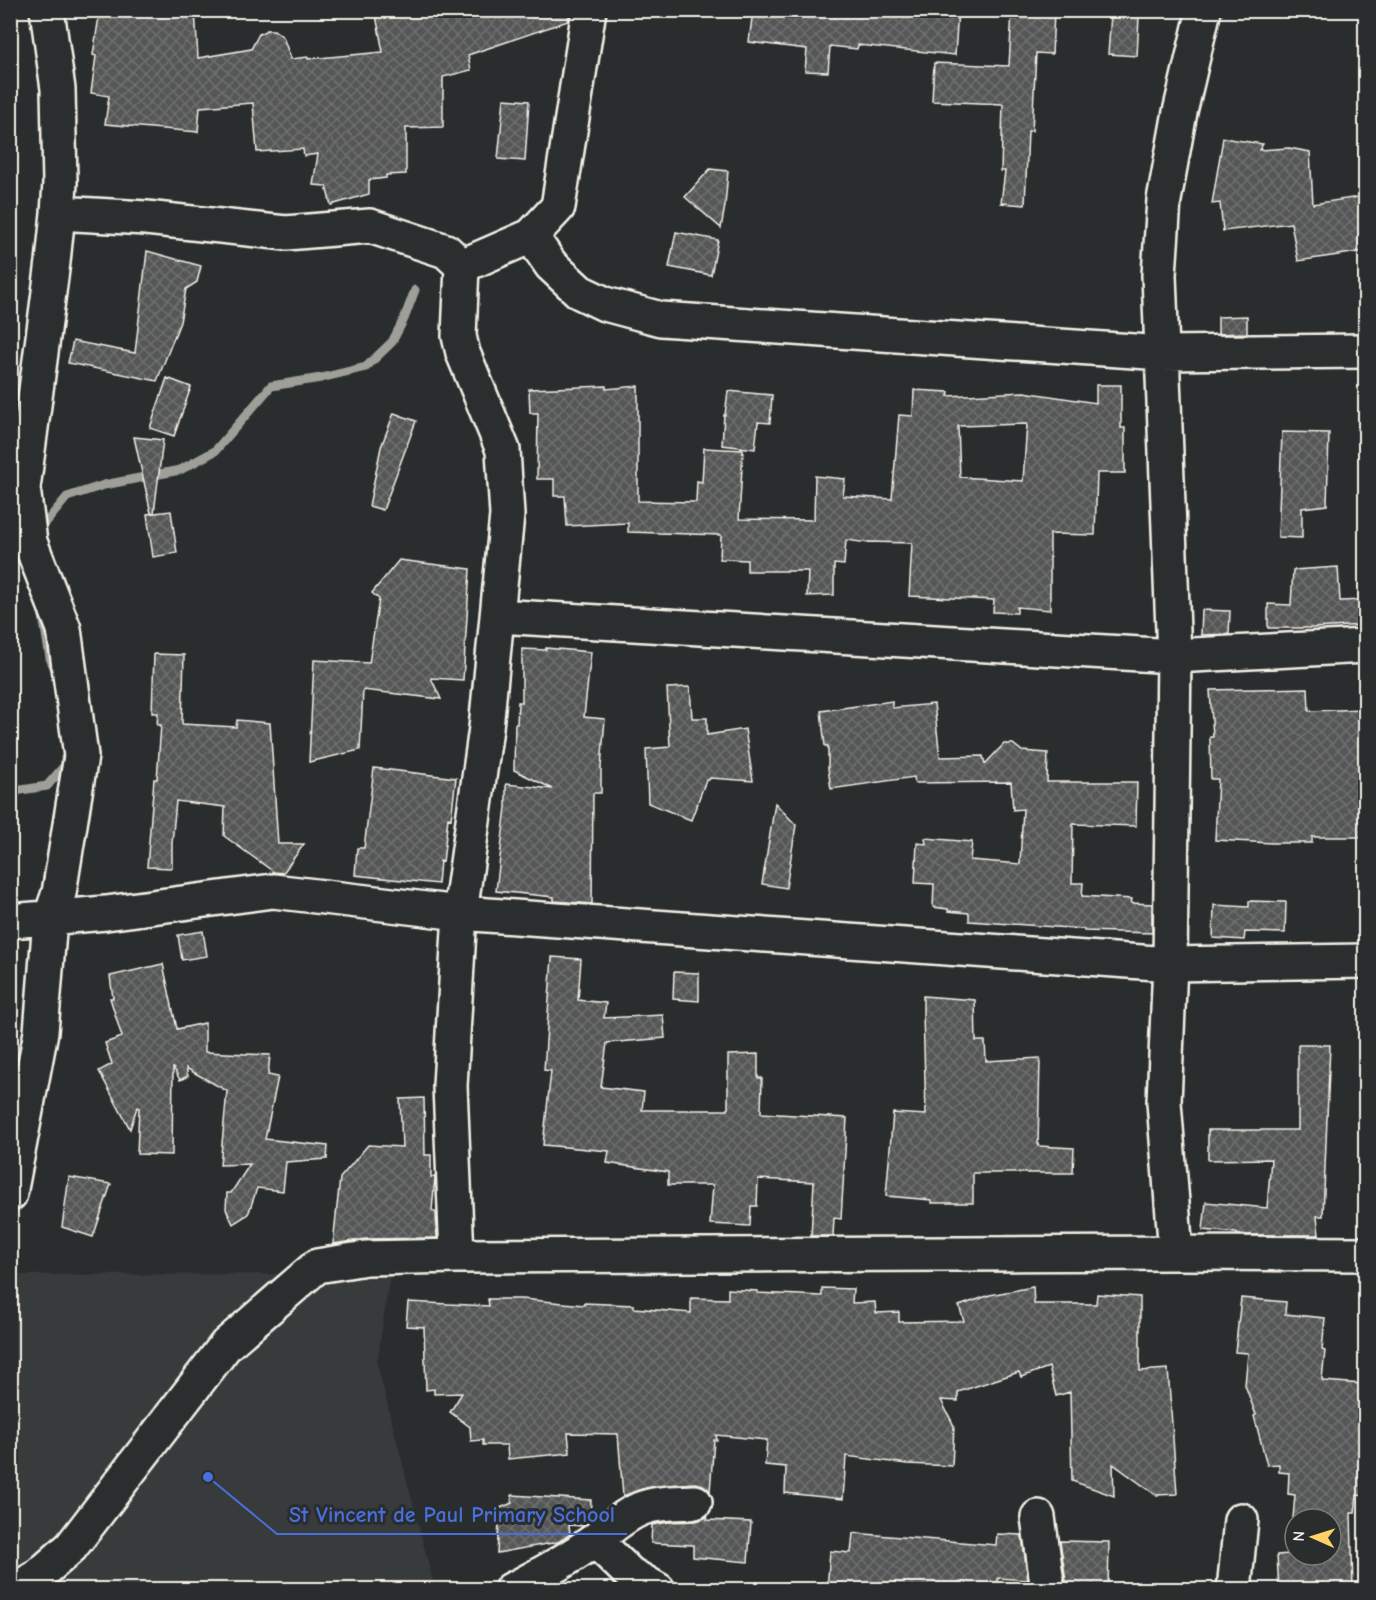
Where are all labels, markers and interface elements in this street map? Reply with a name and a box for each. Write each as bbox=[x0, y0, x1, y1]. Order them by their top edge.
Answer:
callout: St Vincent de Paul Primary School bbox=[277, 1494, 627, 1534]
text: St Vincent de Paul Primary School bbox=[289, 1502, 615, 1528]
north arrow bbox=[1283, 1507, 1343, 1567]
text: N bbox=[1290, 1531, 1308, 1542]

